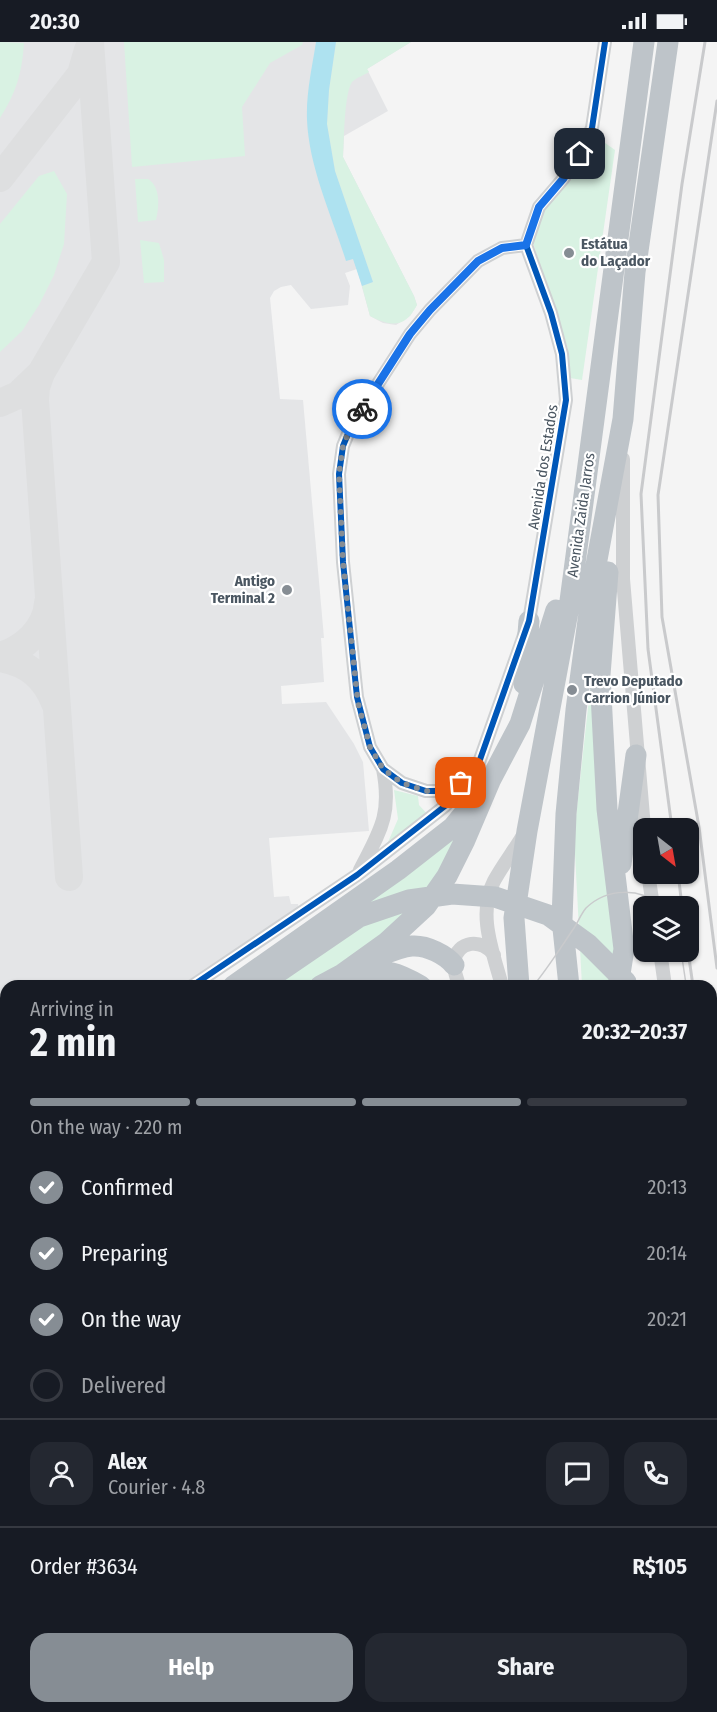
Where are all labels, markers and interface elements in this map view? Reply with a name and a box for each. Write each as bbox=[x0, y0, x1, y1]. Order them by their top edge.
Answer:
text: 20:30 bbox=[30, 8, 80, 35]
pin bbox=[554, 128, 605, 179]
icon: home bbox=[563, 137, 596, 170]
place label: Estátua do Laçador bbox=[581, 235, 651, 271]
marker: Estátua do Laçador bbox=[562, 246, 576, 260]
courier bbox=[332, 379, 392, 439]
icon: bike bbox=[346, 393, 379, 426]
street label: Avenida dos Estados bbox=[524, 403, 562, 531]
street label: Avenida Zaida Jarros bbox=[563, 452, 599, 578]
place label: Antigo Terminal 2 bbox=[211, 572, 275, 607]
marker: Antigo Terminal 2 bbox=[280, 583, 294, 597]
place label: Trevo Deputado Carrion Júnior bbox=[584, 672, 683, 707]
marker: Trevo Deputado Carrion Júnior bbox=[565, 683, 579, 697]
pin bbox=[435, 757, 486, 808]
icon: bag bbox=[444, 766, 477, 799]
north arrow bbox=[633, 818, 699, 884]
map controls bbox=[633, 818, 699, 962]
button: layers bbox=[633, 896, 699, 962]
text: Arriving in bbox=[30, 997, 114, 1021]
text: 20:32–20:37 bbox=[582, 1018, 687, 1045]
text: 2 min bbox=[30, 1020, 116, 1066]
text: On the way · 220 m bbox=[30, 1115, 183, 1139]
icon: check bbox=[30, 1171, 63, 1204]
text: Confirmed bbox=[81, 1174, 174, 1201]
text: 20:13 bbox=[648, 1175, 687, 1199]
icon: check bbox=[30, 1237, 63, 1270]
text: Preparing bbox=[81, 1240, 167, 1267]
text: 20:14 bbox=[647, 1241, 687, 1265]
icon: check bbox=[30, 1303, 63, 1336]
text: On the way bbox=[81, 1306, 181, 1333]
text: 20:21 bbox=[647, 1307, 687, 1331]
text: Delivered bbox=[81, 1372, 166, 1399]
button: person bbox=[30, 1442, 93, 1505]
button: chat bbox=[546, 1442, 609, 1505]
button: phone bbox=[624, 1442, 687, 1505]
text: Alex bbox=[108, 1448, 147, 1475]
text: Courier · 4.8 bbox=[108, 1475, 205, 1499]
text: Order #3634 bbox=[30, 1553, 138, 1580]
text: R$105 bbox=[633, 1553, 687, 1580]
button: Help bbox=[30, 1633, 353, 1702]
button: Share bbox=[365, 1633, 687, 1702]

